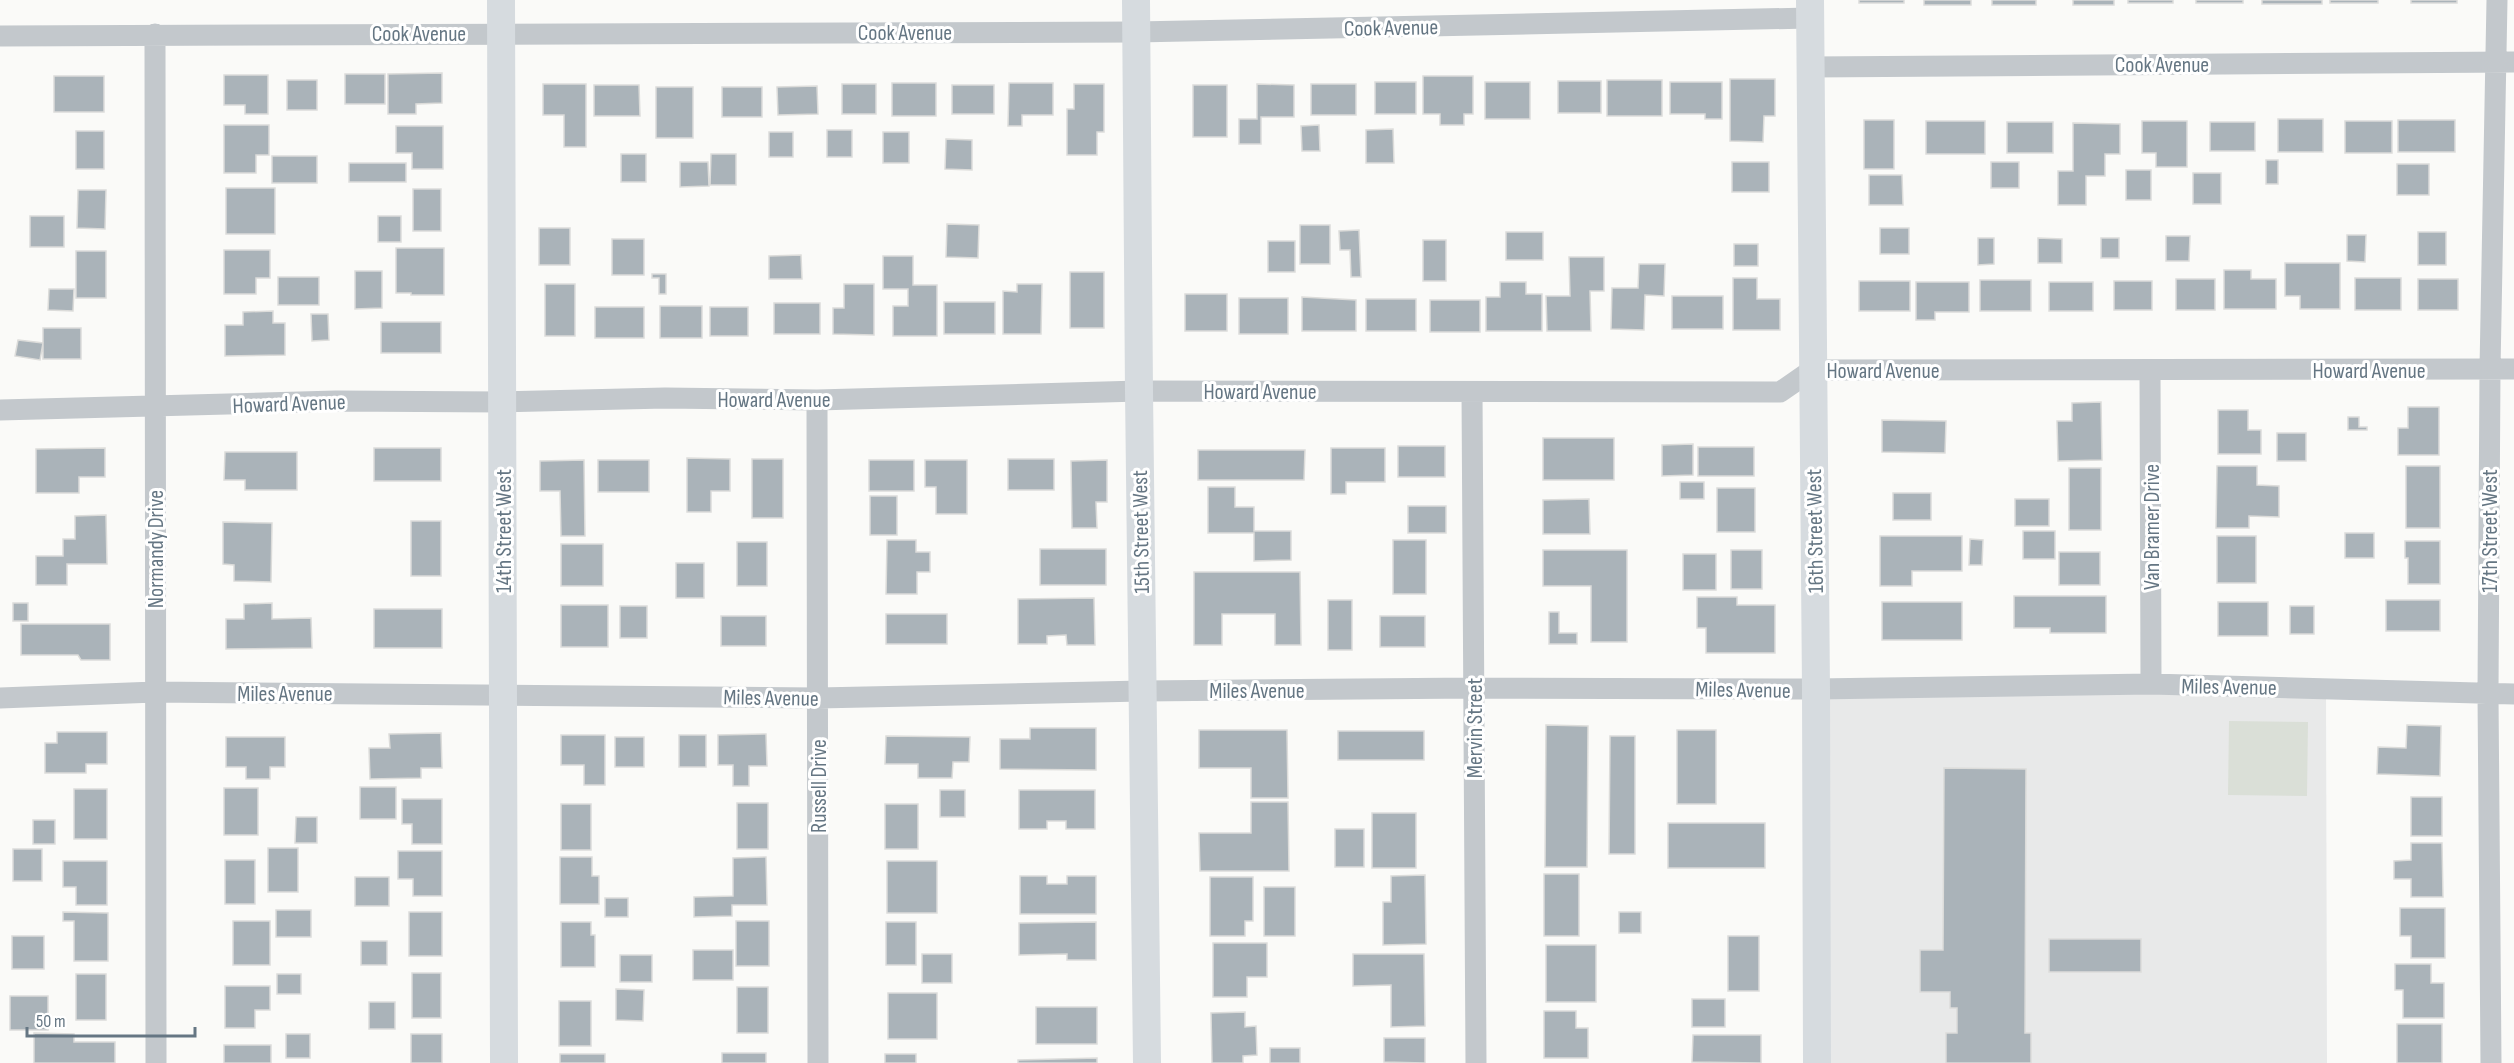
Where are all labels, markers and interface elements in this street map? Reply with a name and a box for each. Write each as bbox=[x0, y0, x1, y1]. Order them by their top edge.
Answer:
street label: Cook Avenue bbox=[1344, 14, 1438, 43]
street label: Cook Avenue bbox=[858, 20, 952, 47]
street label: Cook Avenue bbox=[372, 21, 466, 48]
street label: Cook Avenue bbox=[2115, 52, 2209, 79]
street label: Howard Avenue bbox=[1826, 358, 1940, 385]
street label: Howard Avenue bbox=[2312, 358, 2426, 385]
street label: Howard Avenue bbox=[1203, 379, 1317, 406]
street label: Howard Avenue bbox=[717, 387, 831, 414]
street label: Howard Avenue bbox=[232, 389, 346, 420]
street label: Van Bramer Drive bbox=[2139, 464, 2166, 590]
street label: 16th Street West bbox=[1801, 468, 1830, 593]
street label: 14th Street West bbox=[491, 469, 518, 593]
street label: 17th Street West bbox=[2477, 469, 2504, 593]
street label: 15th Street West bbox=[1127, 470, 1156, 594]
street label: Normandy Drive bbox=[143, 490, 170, 608]
street label: Miles Avenue bbox=[2181, 673, 2277, 702]
street label: Miles Avenue bbox=[1695, 676, 1791, 705]
street label: Miles Avenue bbox=[1209, 678, 1305, 705]
street label: Mervin Street bbox=[1462, 678, 1489, 778]
street label: Miles Avenue bbox=[237, 681, 333, 708]
street label: Miles Avenue bbox=[723, 684, 819, 713]
street label: Russell Drive bbox=[806, 739, 833, 833]
scale bar bbox=[27, 1000, 195, 1038]
text: 50 m bbox=[36, 1011, 66, 1032]

